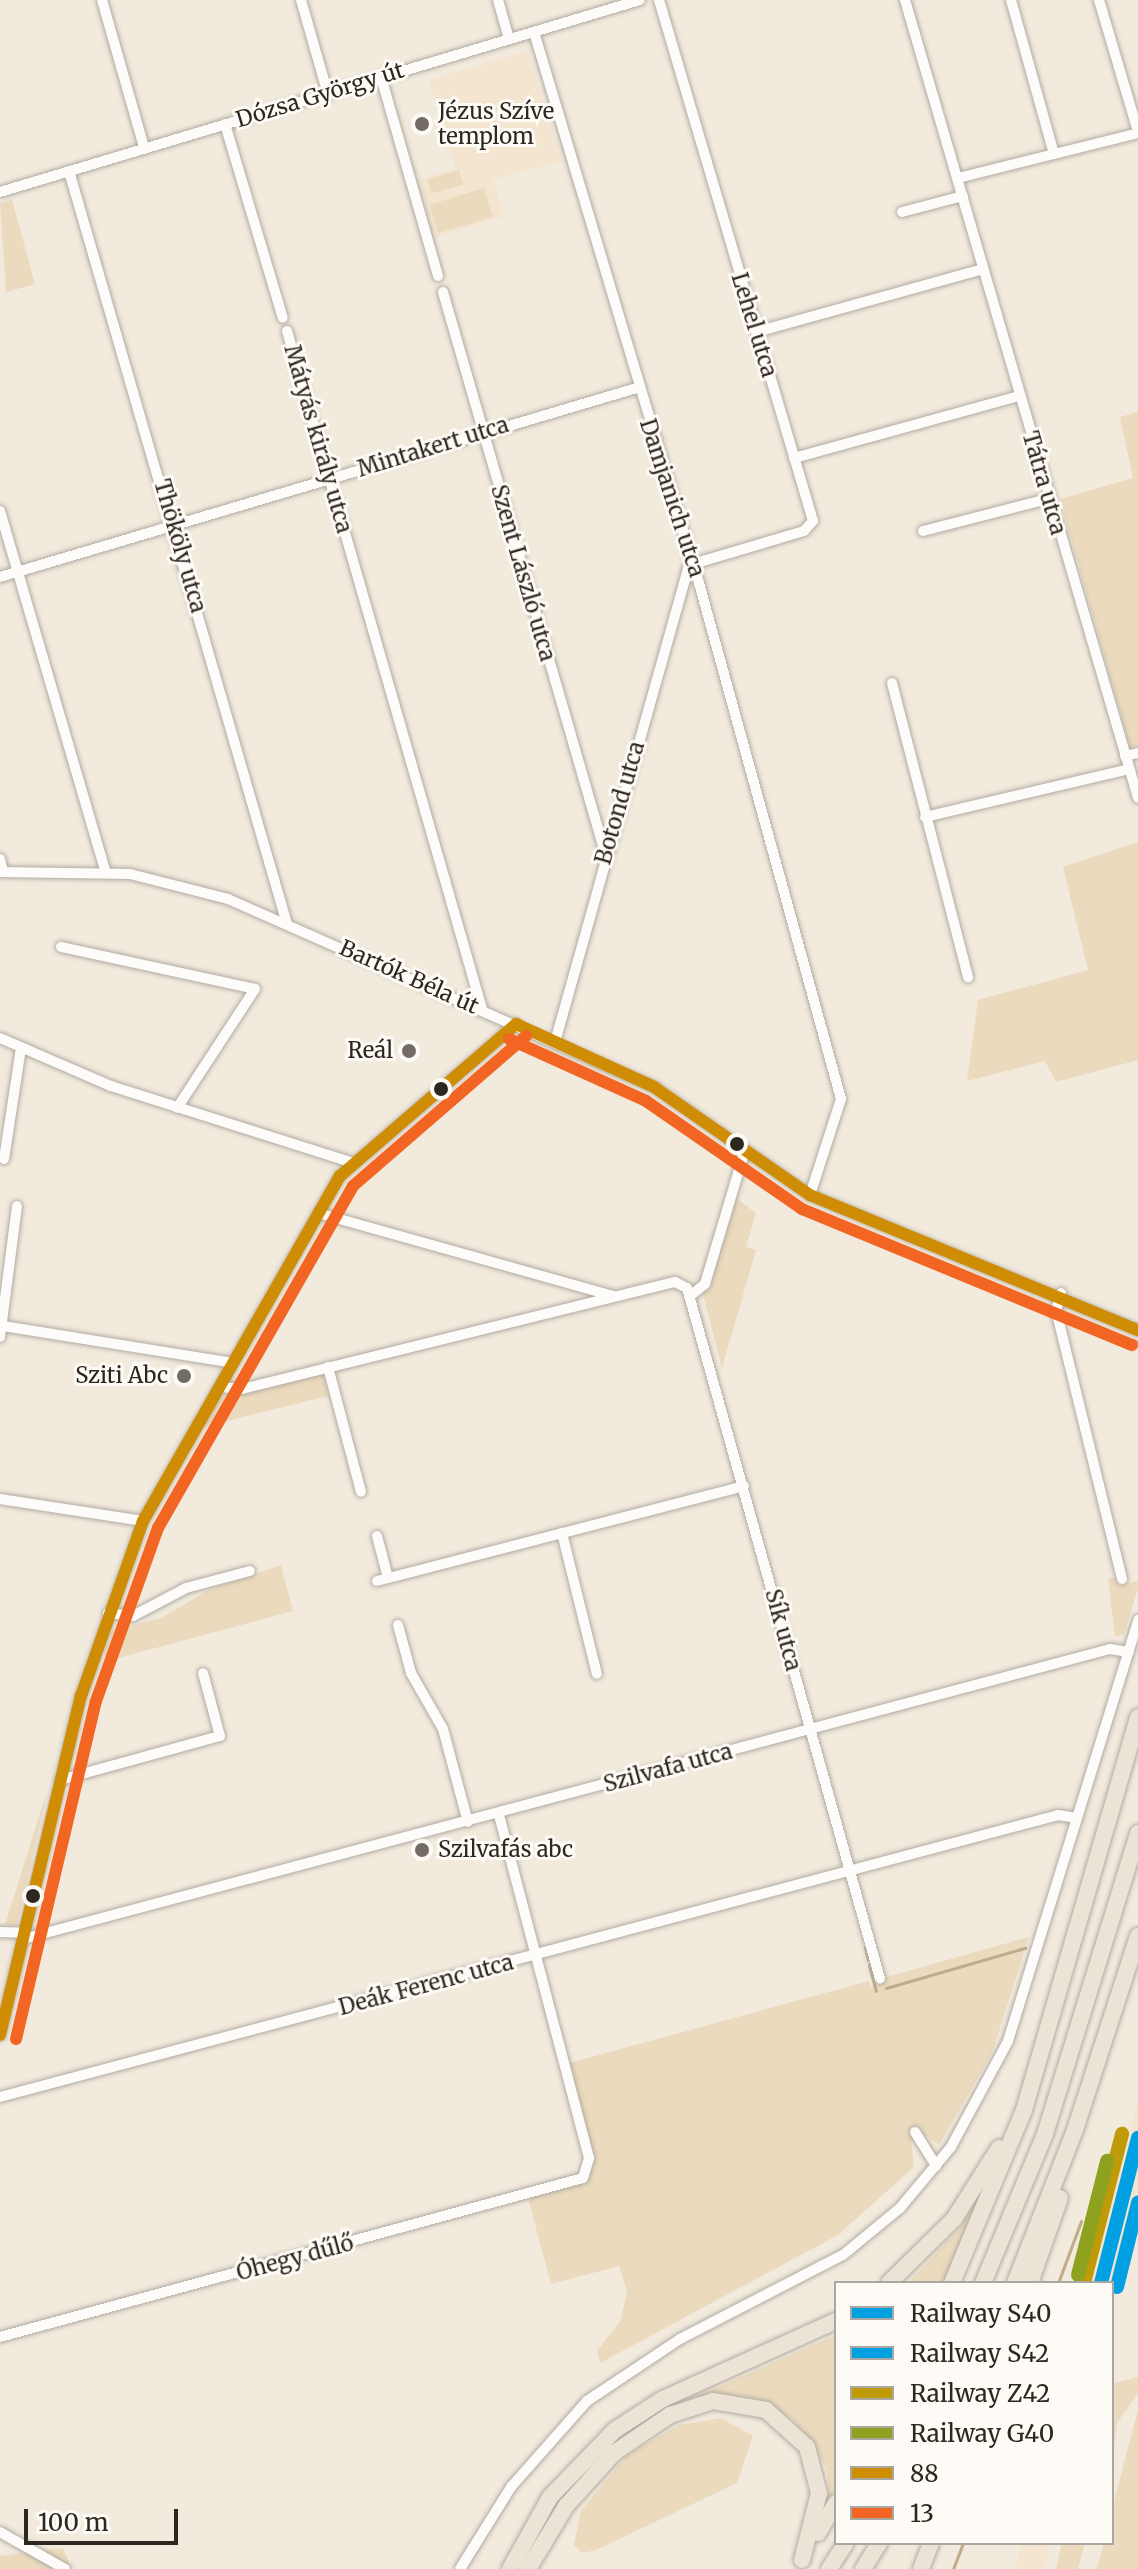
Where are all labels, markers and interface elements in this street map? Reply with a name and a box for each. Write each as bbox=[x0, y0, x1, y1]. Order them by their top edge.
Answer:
street label: Dózsa György út bbox=[233, 57, 407, 133]
place label: Jézus Szíve templom bbox=[438, 98, 554, 150]
marker: Jézus Szíve templom bbox=[413, 115, 431, 133]
street label: Lehel utca bbox=[726, 270, 782, 380]
street label: Mátyás király utca bbox=[279, 342, 357, 536]
street label: Mintakert utca bbox=[354, 411, 512, 483]
street label: Damjanich utca bbox=[634, 416, 710, 580]
street label: Tátra utca bbox=[1017, 428, 1071, 538]
street label: Thököly utca bbox=[148, 476, 212, 616]
street label: Szent László utca bbox=[485, 482, 561, 664]
street label: Botond utca bbox=[590, 738, 650, 868]
street label: Bartók Béla út bbox=[335, 935, 483, 1019]
place label: Reál bbox=[348, 1038, 393, 1064]
marker: Reál bbox=[400, 1042, 418, 1060]
unlabelled marker bbox=[433, 1081, 449, 1097]
unlabelled marker bbox=[729, 1136, 745, 1152]
place label: Sziti Abc bbox=[75, 1363, 168, 1389]
marker: Sziti Abc bbox=[175, 1367, 193, 1385]
street label: Sík utca bbox=[759, 1586, 807, 1674]
street label: Szilvafa utca bbox=[601, 1738, 735, 1798]
place label: Szilvafás abc bbox=[438, 1837, 573, 1863]
marker: Szilvafás abc bbox=[413, 1841, 431, 1859]
unlabelled marker bbox=[25, 1888, 41, 1904]
street label: Deák Ferenc utca bbox=[336, 1949, 516, 2021]
street label: Óhegy dűlő bbox=[234, 2230, 356, 2286]
legend bbox=[834, 2281, 1114, 2545]
text: Railway S40 bbox=[910, 2298, 1051, 2329]
text: Railway S42 bbox=[910, 2338, 1049, 2369]
text: Railway Z42 bbox=[910, 2378, 1050, 2409]
text: Railway G40 bbox=[910, 2418, 1054, 2449]
text: 88 bbox=[910, 2458, 939, 2489]
scale bar bbox=[28, 2493, 182, 2543]
text: 13 bbox=[910, 2498, 934, 2529]
text: 100 m bbox=[38, 2507, 108, 2538]

